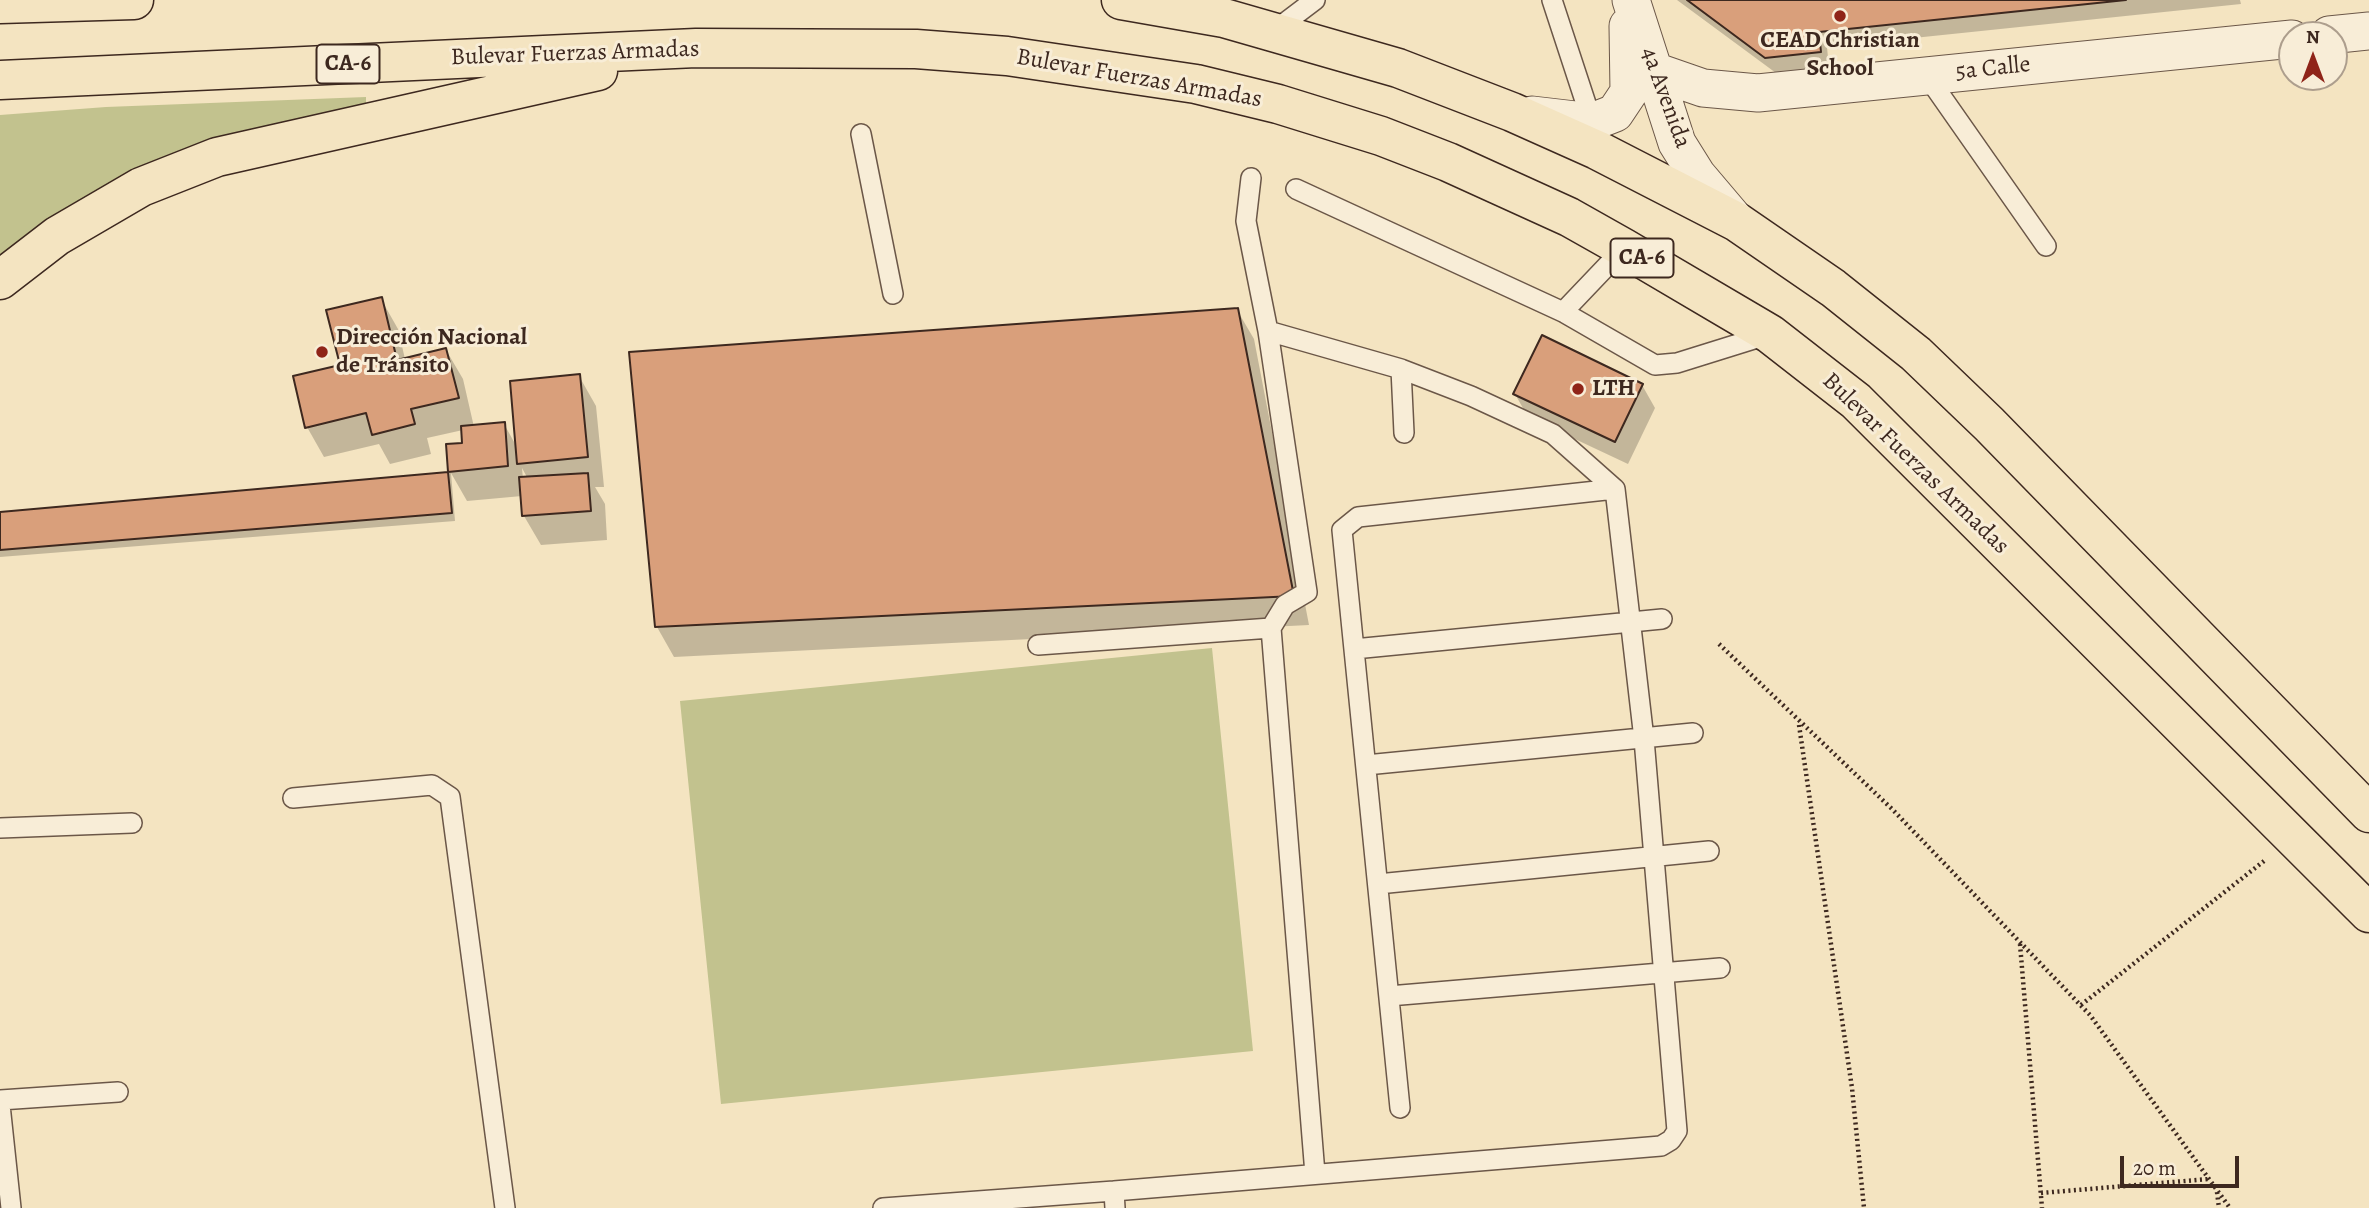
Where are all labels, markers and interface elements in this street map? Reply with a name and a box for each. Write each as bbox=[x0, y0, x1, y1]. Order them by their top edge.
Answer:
marker: CEAD Christian School bbox=[1832, 8, 1848, 24]
north arrow bbox=[2278, 21, 2348, 91]
text: N bbox=[2306, 24, 2320, 50]
place label: CEAD Christian School bbox=[1760, 27, 1920, 83]
street label: Bulevar Fuerzas Armadas bbox=[450, 35, 700, 73]
street label: Bulevar Fuerzas Armadas bbox=[1014, 43, 1264, 115]
road number: CA-6 bbox=[316, 44, 380, 83]
street label: 4a Avenida bbox=[1633, 44, 1697, 152]
street label: 5a Calle bbox=[1954, 51, 2032, 87]
road number: CA-6 bbox=[1610, 238, 1674, 278]
place label: Dirección Nacional de Tránsito bbox=[336, 324, 527, 380]
marker: Dirección Nacional de Tránsito bbox=[314, 344, 330, 360]
street label: Bulevar Fuerzas Armadas bbox=[1816, 367, 2014, 561]
place label: LTH bbox=[1592, 375, 1635, 403]
marker: LTH bbox=[1570, 381, 1586, 397]
scale bar bbox=[2124, 1142, 2243, 1186]
text: 20 m bbox=[2133, 1154, 2176, 1182]

